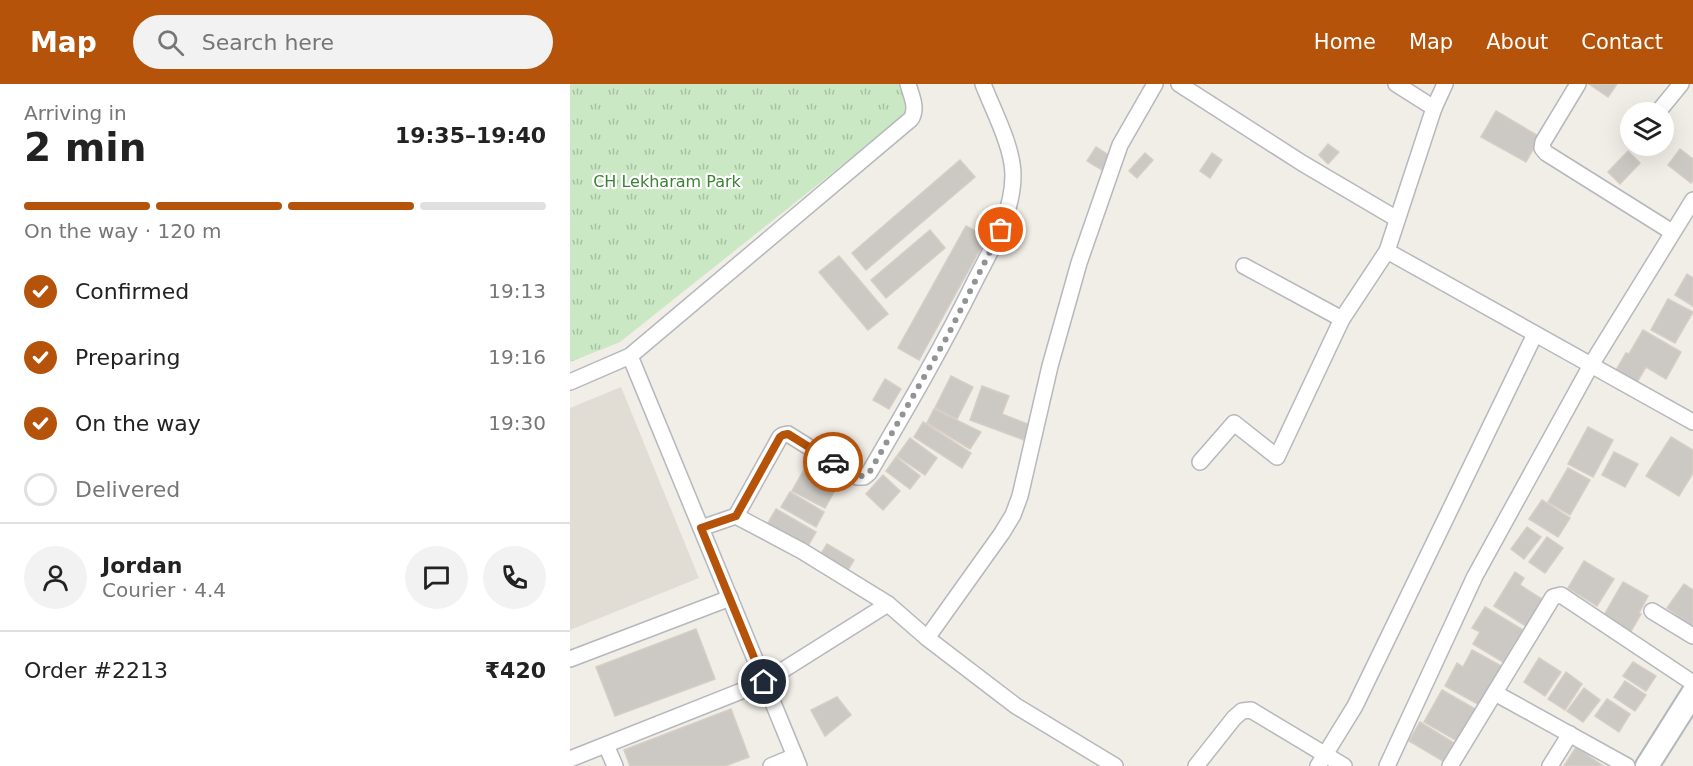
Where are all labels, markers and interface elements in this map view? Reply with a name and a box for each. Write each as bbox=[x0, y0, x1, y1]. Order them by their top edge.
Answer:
search box bbox=[133, 15, 553, 69]
text: Map bbox=[30, 26, 97, 59]
icon: search bbox=[154, 26, 187, 59]
text: Search here bbox=[202, 30, 334, 55]
text: Home bbox=[1314, 30, 1376, 54]
text: Map bbox=[1409, 30, 1453, 54]
text: About bbox=[1486, 30, 1548, 54]
text: Contact bbox=[1581, 30, 1663, 54]
text: Arriving in bbox=[24, 101, 127, 125]
map controls bbox=[1620, 102, 1674, 156]
button: layers bbox=[1620, 102, 1674, 156]
text: 19:35–19:40 bbox=[395, 123, 546, 148]
text: 2 min bbox=[24, 125, 146, 170]
park label: CH Lekharam Park bbox=[593, 172, 742, 191]
pin bbox=[975, 204, 1026, 255]
icon: bag bbox=[984, 213, 1017, 246]
text: On the way · 120 m bbox=[24, 219, 222, 243]
icon: check bbox=[24, 275, 57, 308]
text: Confirmed bbox=[75, 279, 189, 304]
text: 19:13 bbox=[488, 279, 546, 303]
icon: check bbox=[24, 341, 57, 374]
text: Preparing bbox=[75, 345, 181, 370]
text: 19:16 bbox=[488, 345, 546, 369]
icon: check bbox=[24, 407, 57, 440]
text: On the way bbox=[75, 411, 201, 436]
text: 19:30 bbox=[488, 411, 546, 435]
courier bbox=[803, 432, 863, 492]
icon: car bbox=[817, 446, 850, 479]
text: Delivered bbox=[75, 477, 180, 502]
button: person bbox=[24, 546, 87, 609]
button: chat bbox=[405, 546, 468, 609]
button: phone bbox=[483, 546, 546, 609]
text: Jordan bbox=[102, 553, 182, 578]
text: Courier · 4.4 bbox=[102, 578, 226, 602]
pin bbox=[738, 656, 789, 707]
text: Order #2213 bbox=[24, 658, 168, 683]
text: ₹420 bbox=[485, 658, 546, 683]
icon: home bbox=[747, 665, 780, 698]

